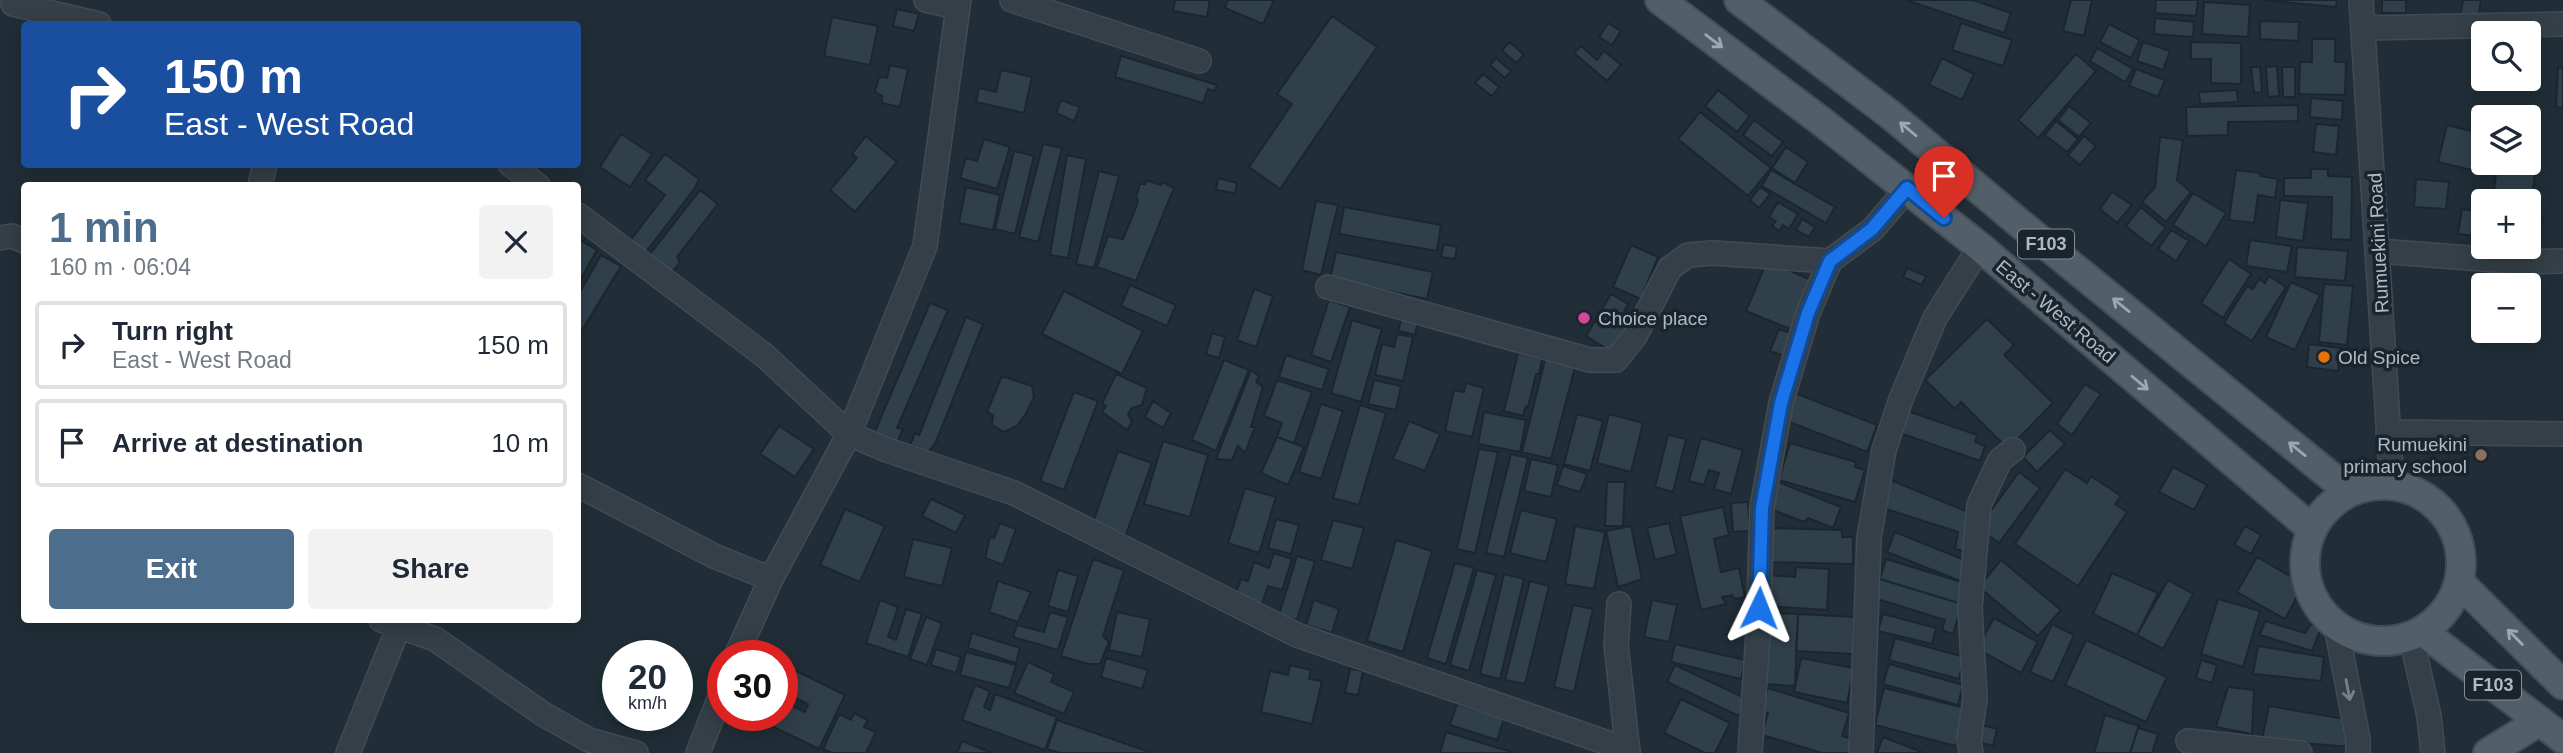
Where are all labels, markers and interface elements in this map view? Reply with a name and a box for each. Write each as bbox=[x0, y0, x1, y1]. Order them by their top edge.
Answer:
map controls bbox=[2471, 21, 2541, 343]
button: search bbox=[2471, 21, 2541, 91]
one-way arrow bbox=[1704, 34, 1723, 48]
icon: right bbox=[49, 49, 140, 140]
text: 150 m bbox=[164, 49, 303, 103]
button: layers bbox=[2471, 105, 2541, 175]
text: East - West Road bbox=[164, 106, 414, 142]
one-way arrow bbox=[1899, 121, 1917, 137]
pin bbox=[1914, 146, 1974, 218]
icon: arrive bbox=[1925, 157, 1963, 195]
street label: Rumuekini Road bbox=[2364, 172, 2393, 314]
button: + bbox=[2471, 189, 2541, 259]
text: 1 min bbox=[49, 204, 159, 251]
button: close bbox=[479, 205, 553, 279]
road number: F103 bbox=[2018, 230, 2074, 258]
text: 160 m · 06:04 bbox=[49, 254, 191, 280]
street label: East - West Road bbox=[1992, 256, 2119, 367]
button: − bbox=[2471, 273, 2541, 343]
one-way arrow bbox=[2112, 297, 2130, 313]
place label: Choice place bbox=[1598, 308, 1708, 329]
marker: Choice place bbox=[1576, 310, 1592, 326]
text: Turn right bbox=[112, 316, 233, 346]
icon: right bbox=[53, 326, 91, 364]
text: 150 m bbox=[477, 330, 549, 360]
text: East - West Road bbox=[112, 347, 292, 373]
place label: Old Spice bbox=[2338, 347, 2420, 368]
marker: Old Spice bbox=[2316, 349, 2332, 365]
one-way arrow bbox=[2130, 375, 2148, 391]
icon: arrive bbox=[53, 424, 91, 462]
text: Arrive at destination bbox=[112, 428, 363, 458]
text: 10 m bbox=[491, 428, 549, 458]
place label: Rumuekini primary school bbox=[2343, 434, 2467, 477]
one-way arrow bbox=[2288, 441, 2306, 457]
marker: Rumuekini primary school bbox=[2473, 447, 2489, 463]
button: Exit bbox=[49, 529, 294, 609]
button: Share bbox=[308, 529, 553, 609]
position arrow bbox=[1722, 571, 1796, 645]
one-way arrow bbox=[2506, 628, 2523, 645]
speed limit sign: 30 bbox=[707, 640, 798, 731]
text: 20 bbox=[628, 657, 667, 696]
road number: F103 bbox=[2465, 670, 2521, 700]
one-way arrow bbox=[2342, 678, 2355, 700]
text: km/h bbox=[628, 693, 667, 713]

